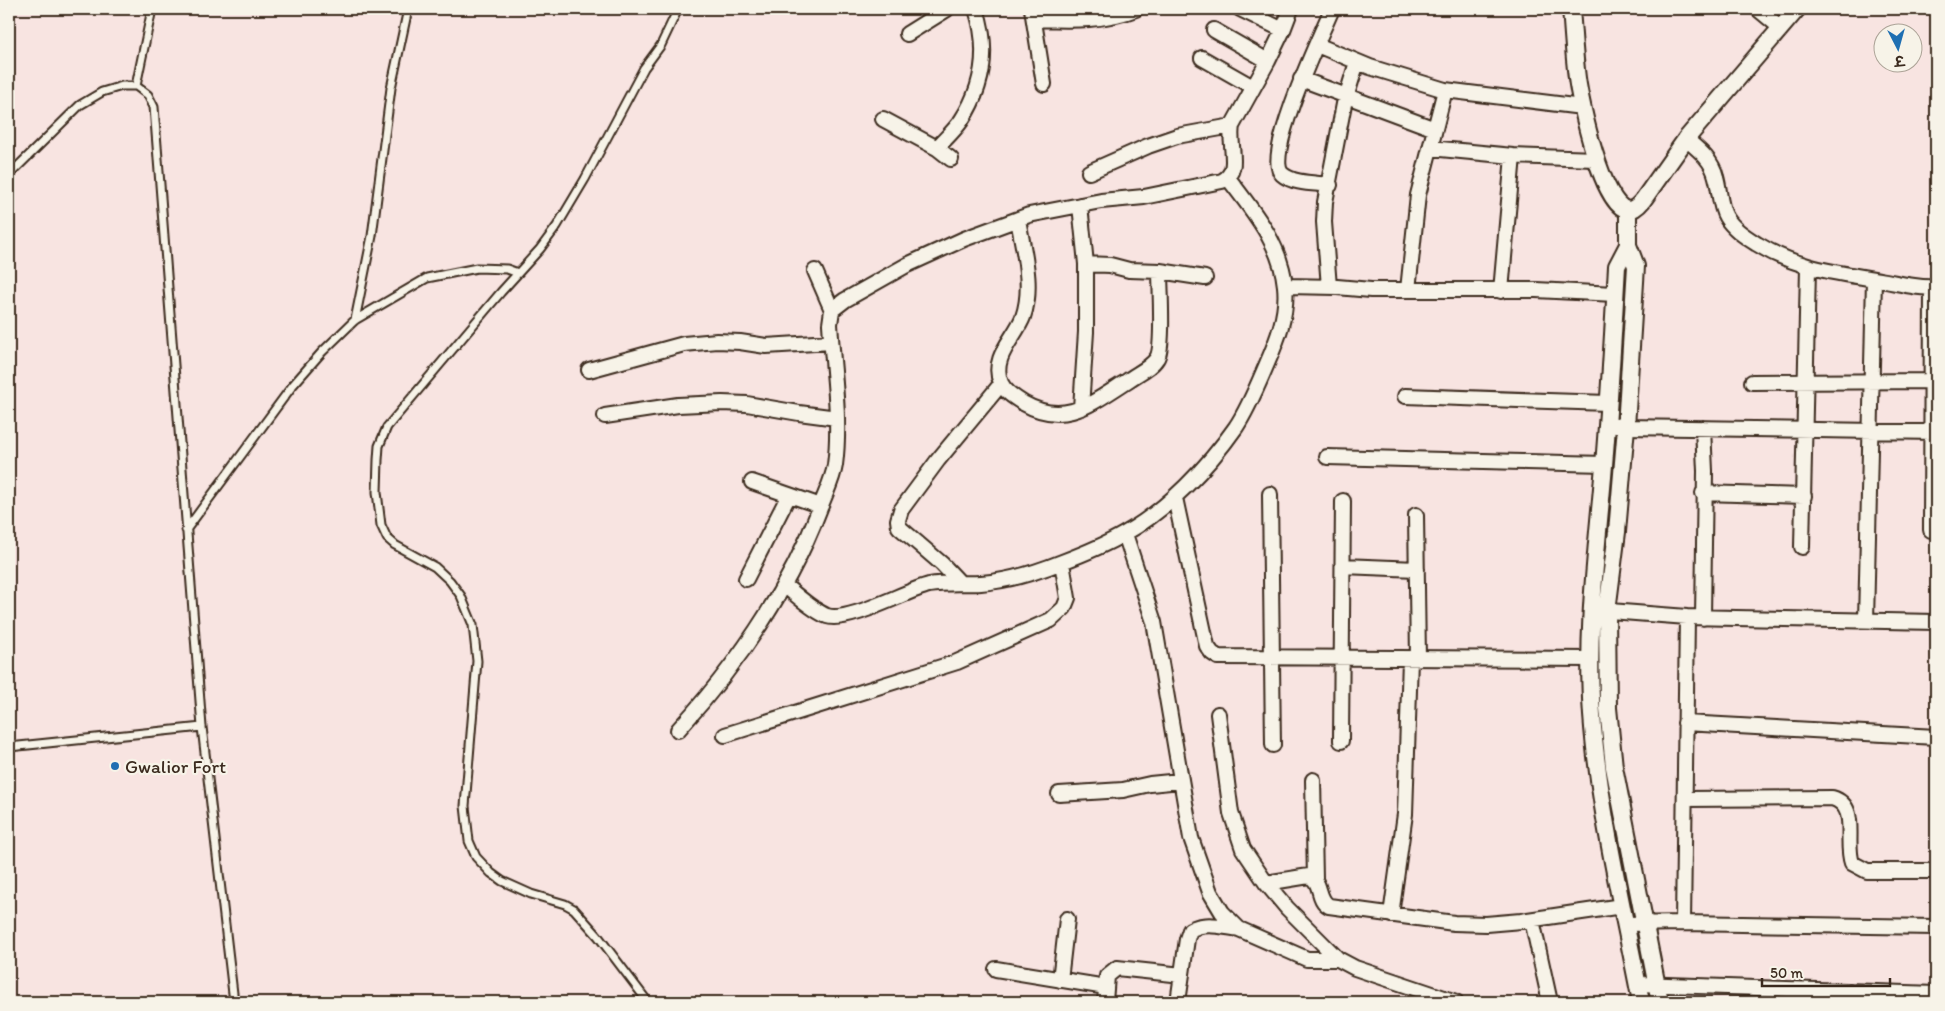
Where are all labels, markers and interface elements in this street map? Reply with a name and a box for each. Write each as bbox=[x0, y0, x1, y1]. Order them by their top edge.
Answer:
north arrow bbox=[1872, 22, 1922, 72]
text: उ bbox=[1892, 51, 1907, 70]
place label: Gwalior Fort bbox=[125, 755, 226, 778]
marker: Gwalior Fort bbox=[109, 760, 121, 772]
scale bar bbox=[1762, 956, 1890, 988]
text: 50 m bbox=[1770, 964, 1803, 982]

